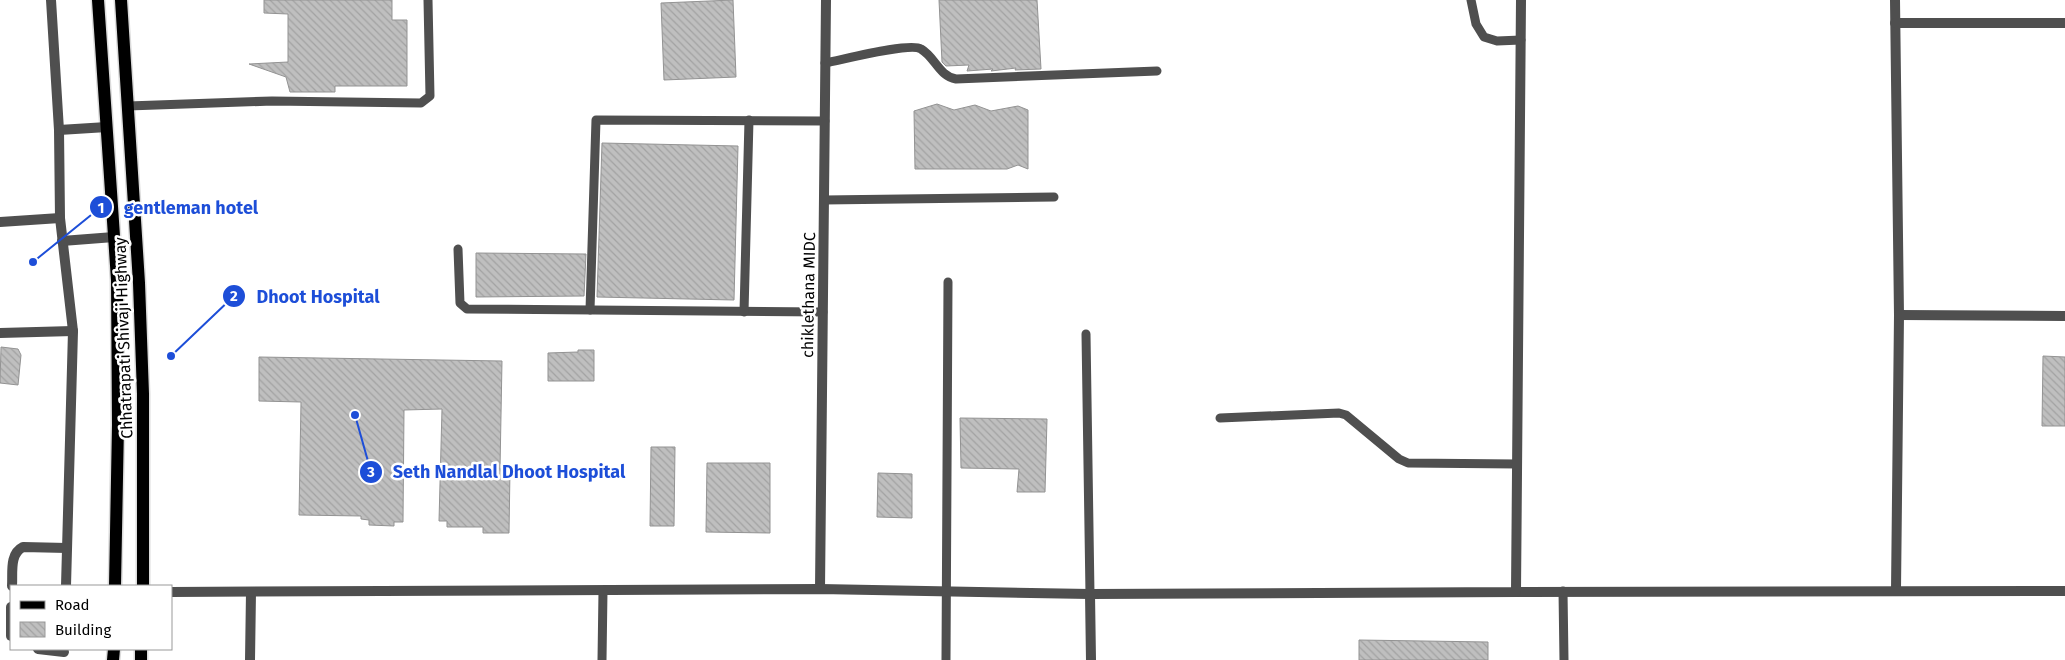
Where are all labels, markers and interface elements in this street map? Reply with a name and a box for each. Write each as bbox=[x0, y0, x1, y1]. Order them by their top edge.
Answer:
callout: gentleman hotel bbox=[89, 191, 268, 224]
text: gentleman hotel bbox=[124, 197, 259, 219]
text: 1 bbox=[98, 199, 104, 217]
street label: chiklethana MIDC bbox=[798, 232, 819, 358]
street label: Chhatrapati Shivaji Highway bbox=[110, 237, 137, 439]
callout: Dhoot Hospital bbox=[221, 280, 389, 313]
text: Dhoot Hospital bbox=[256, 286, 380, 308]
text: 2 bbox=[230, 287, 238, 305]
callout: Seth Nandlal Dhoot Hospital bbox=[358, 455, 636, 488]
text: Seth Nandlal Dhoot Hospital bbox=[393, 461, 626, 483]
text: 3 bbox=[366, 463, 375, 481]
legend bbox=[10, 585, 172, 650]
text: Road bbox=[55, 596, 90, 614]
text: Building bbox=[55, 621, 111, 639]

